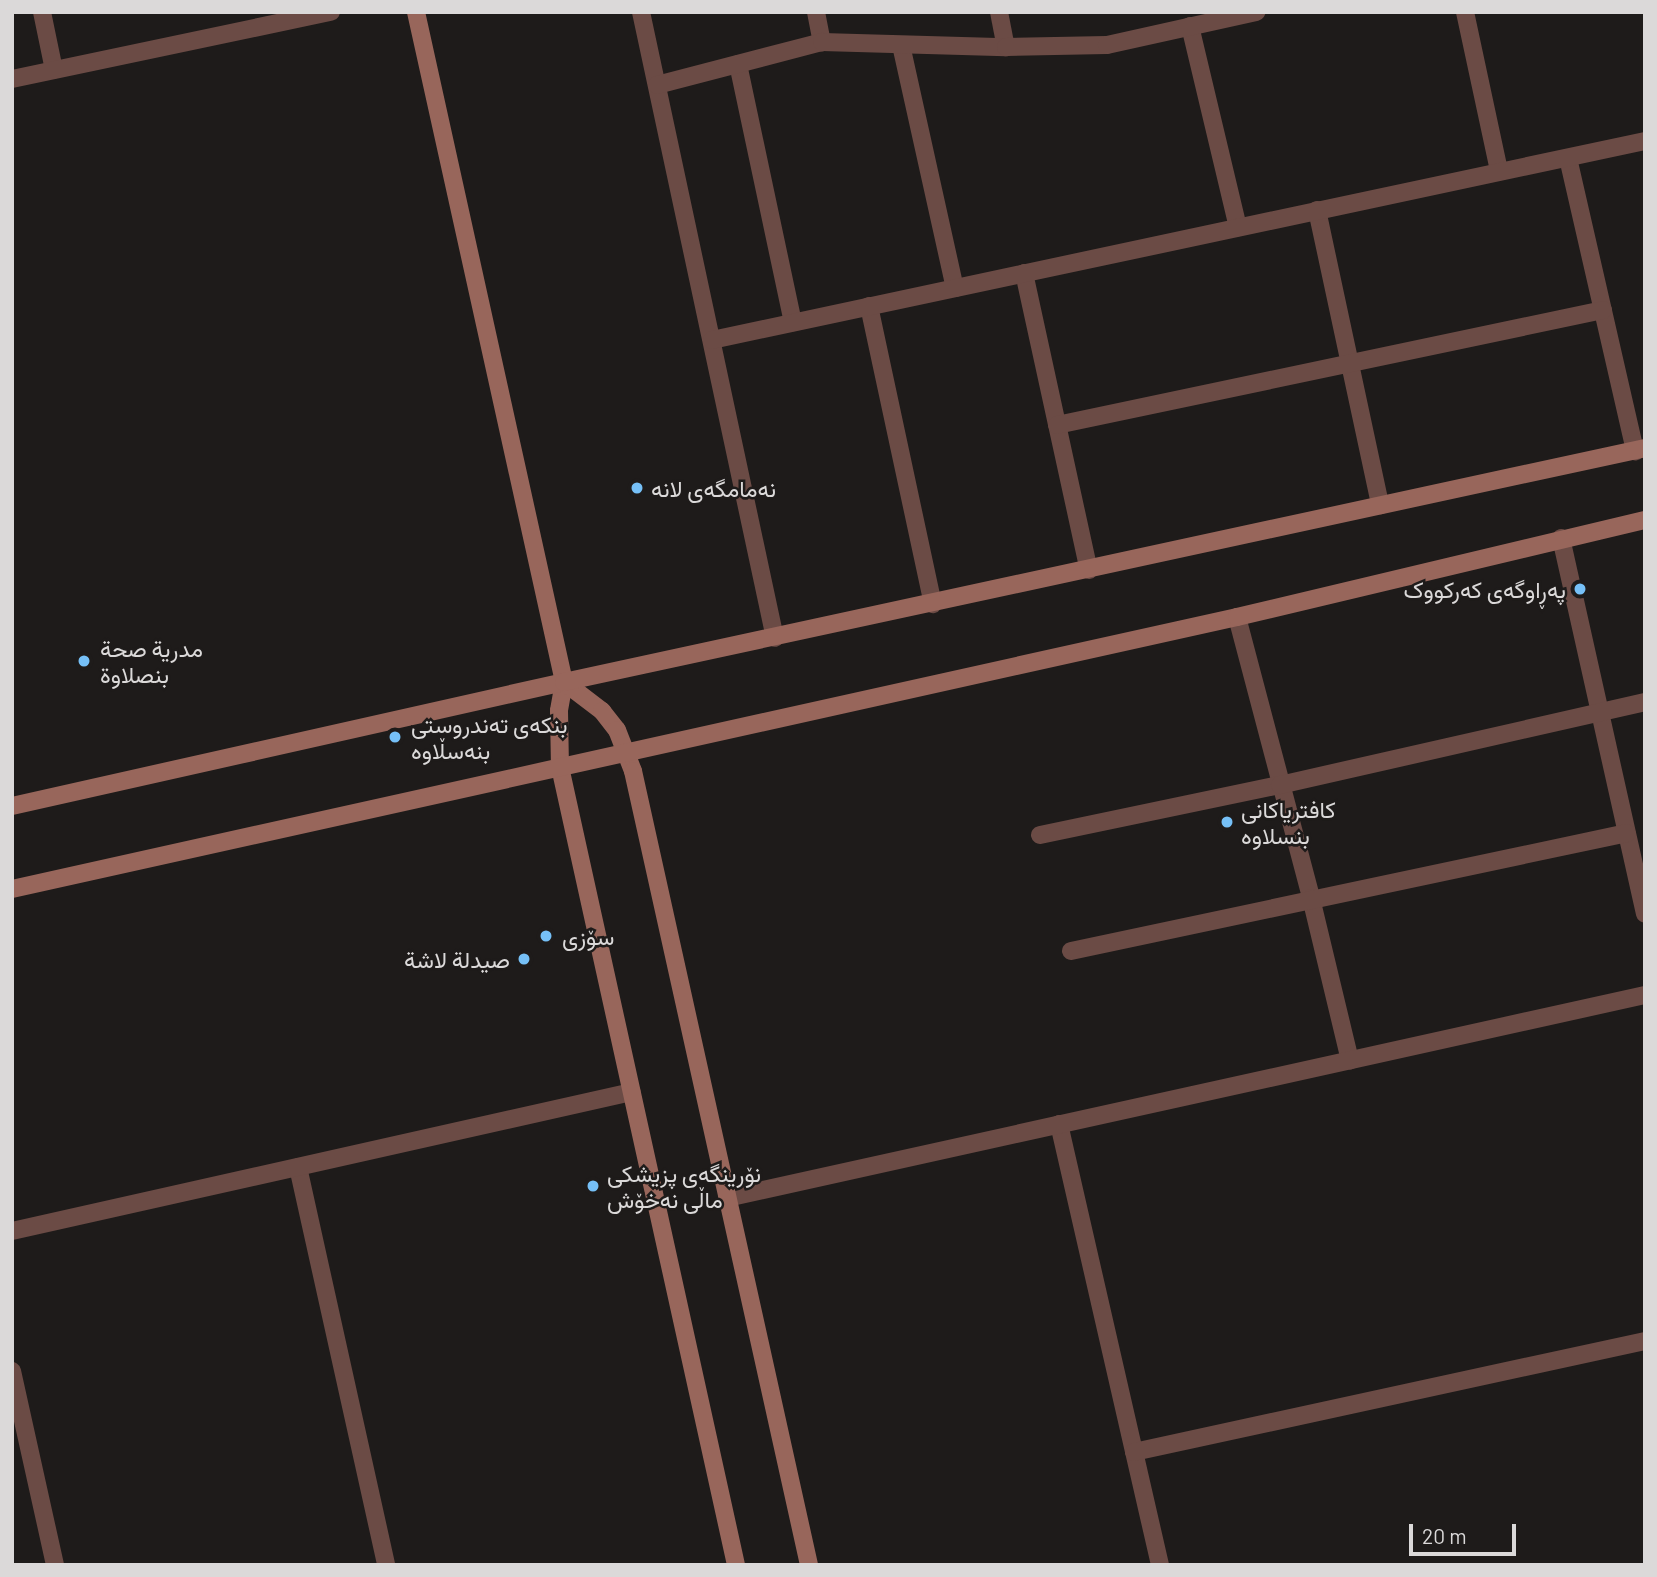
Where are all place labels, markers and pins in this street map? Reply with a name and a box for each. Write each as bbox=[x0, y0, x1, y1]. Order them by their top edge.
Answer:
place label: نەمامگەی لانە bbox=[651, 474, 776, 502]
marker: نەمامگەی لانە bbox=[629, 480, 645, 496]
place label: پەڕاوگەی کەرکووک bbox=[1403, 575, 1566, 603]
marker: پەڕاوگەی کەرکووک bbox=[1572, 581, 1588, 597]
place label: مدرية صحة بنصلاوة bbox=[100, 634, 203, 688]
marker: مدرية صحة بنصلاوة bbox=[74, 651, 94, 671]
place label: بنكەی تەندروستی بنەسڵاوە bbox=[411, 710, 567, 764]
marker: بنكەی تەندروستی بنەسڵاوە bbox=[385, 727, 405, 747]
place label: كافترياكانى بنسلاوه bbox=[1241, 795, 1336, 849]
marker: كافترياكانى بنسلاوه bbox=[1219, 814, 1235, 830]
place label: سۆزی bbox=[562, 922, 614, 950]
marker: سۆزی bbox=[536, 926, 556, 946]
place label: صيدلة لاشة bbox=[404, 945, 510, 973]
marker: صيدلة لاشة bbox=[516, 951, 532, 967]
place label: نۆرینگەی پزیشکی ماڵی نەخۆش bbox=[607, 1159, 761, 1213]
marker: نۆرینگەی پزیشکی ماڵی نەخۆش bbox=[585, 1178, 601, 1194]

